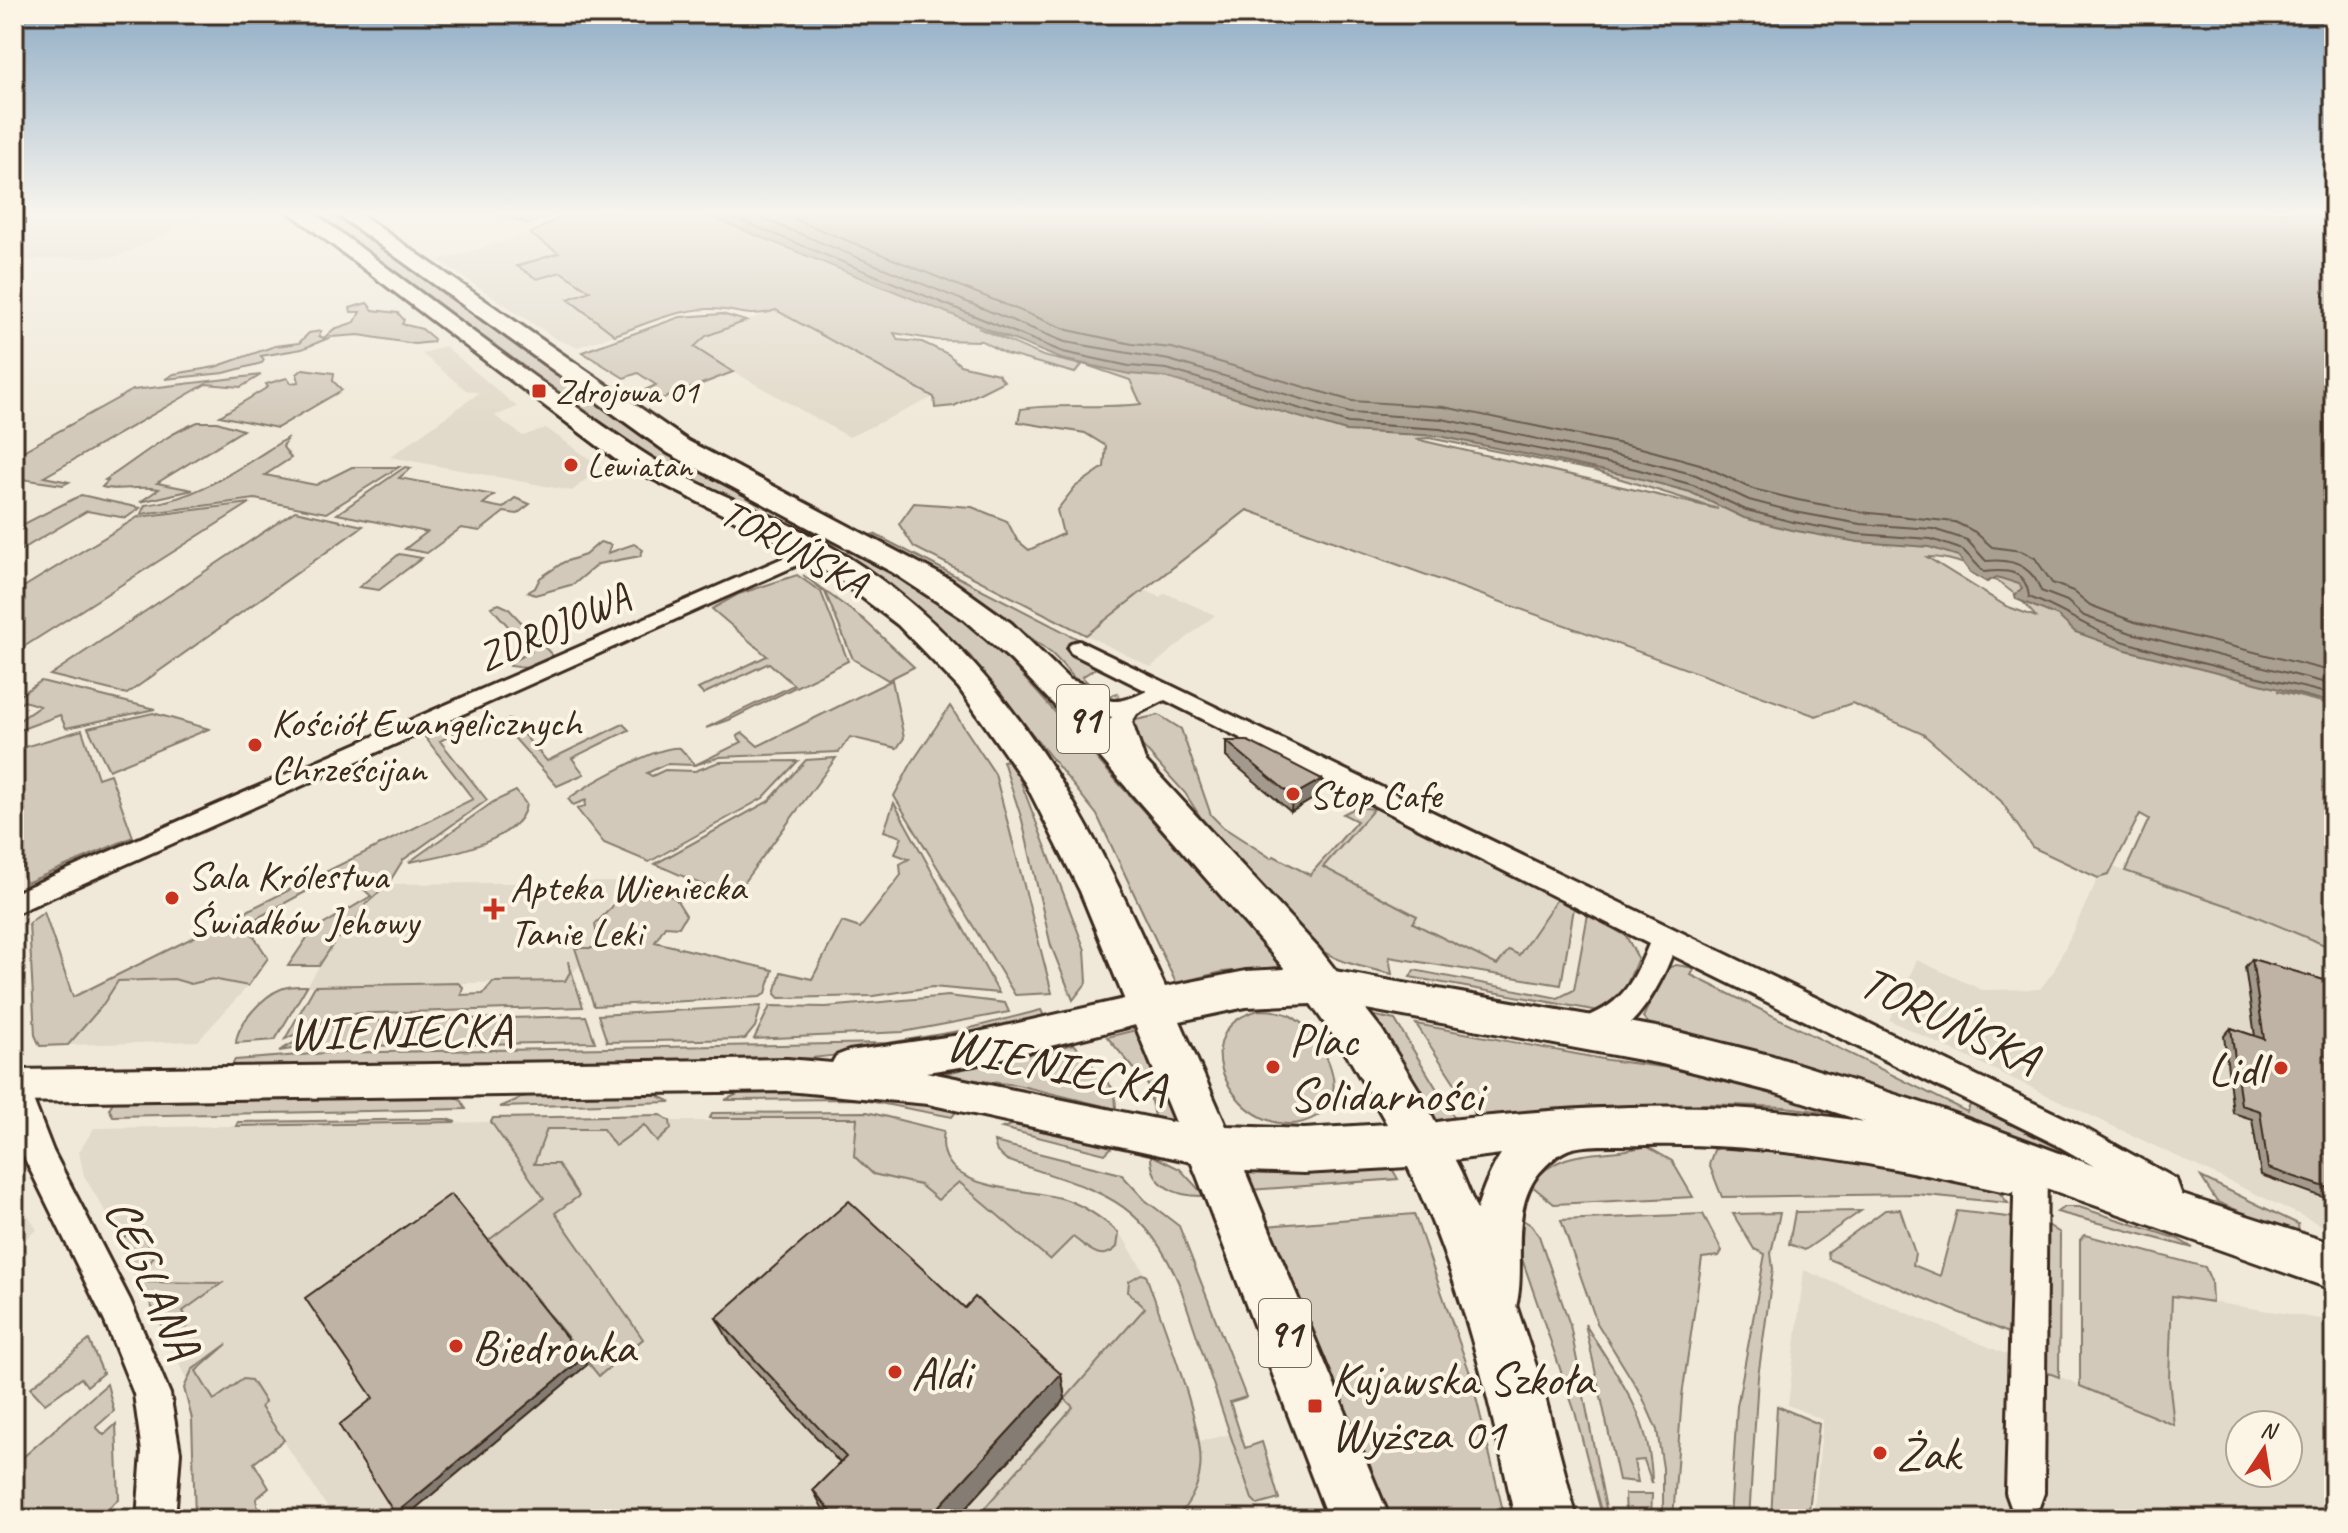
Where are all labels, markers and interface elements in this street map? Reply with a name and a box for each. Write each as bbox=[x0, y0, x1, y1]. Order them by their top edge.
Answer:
place label: Zdrojowa 01 bbox=[555, 370, 700, 413]
marker: Zdrojowa 01 bbox=[530, 382, 548, 400]
place label: Lewiatan bbox=[587, 444, 694, 487]
marker: Lewiatan bbox=[562, 456, 580, 474]
street label: TORUŃSKA bbox=[712, 487, 877, 609]
street label: ZDROJOWA bbox=[469, 571, 638, 683]
road number: 91 bbox=[1057, 685, 1109, 753]
place label: Kościół Ewangelicznych Chrześcijan bbox=[271, 698, 584, 794]
marker: Kościół Ewangelicznych Chrześcijan bbox=[246, 736, 264, 754]
place label: Stop Cafe bbox=[1309, 770, 1444, 820]
marker: Stop Cafe bbox=[1284, 785, 1302, 803]
place label: Sala Królestwa Świadków Jehowy bbox=[188, 851, 422, 947]
place label: Apteka Wieniecka Tanie Leki bbox=[510, 862, 748, 958]
marker: Sala Królestwa Świadków Jehowy bbox=[163, 889, 181, 907]
marker: Apteka Wieniecka Tanie Leki bbox=[485, 900, 503, 918]
street label: TORUŃSKA bbox=[1850, 951, 2051, 1090]
street label: WIENIECKA bbox=[288, 999, 513, 1063]
place label: Plac Solidarności bbox=[1289, 1010, 1488, 1125]
street label: WIENIECKA bbox=[942, 1013, 1173, 1119]
place label: Lidl bbox=[2208, 1039, 2273, 1099]
marker: Plac Solidarności bbox=[1264, 1058, 1282, 1076]
marker: Lidl bbox=[2272, 1059, 2290, 1077]
street label: CEGLANA bbox=[91, 1189, 215, 1369]
road number: 91 bbox=[1259, 1299, 1311, 1367]
place label: Biedronka bbox=[472, 1317, 638, 1377]
marker: Biedronka bbox=[447, 1337, 465, 1355]
place label: Aldi bbox=[911, 1343, 976, 1403]
place label: Kujawska Szkoła Wyższa 01 bbox=[1331, 1349, 1597, 1464]
marker: Aldi bbox=[886, 1363, 904, 1381]
marker: Kujawska Szkoła Wyższa 01 bbox=[1306, 1397, 1324, 1415]
north arrow bbox=[2224, 1409, 2304, 1489]
text: N bbox=[2258, 1415, 2281, 1446]
place label: Żak bbox=[1896, 1424, 1963, 1484]
marker: Żak bbox=[1871, 1444, 1889, 1462]

